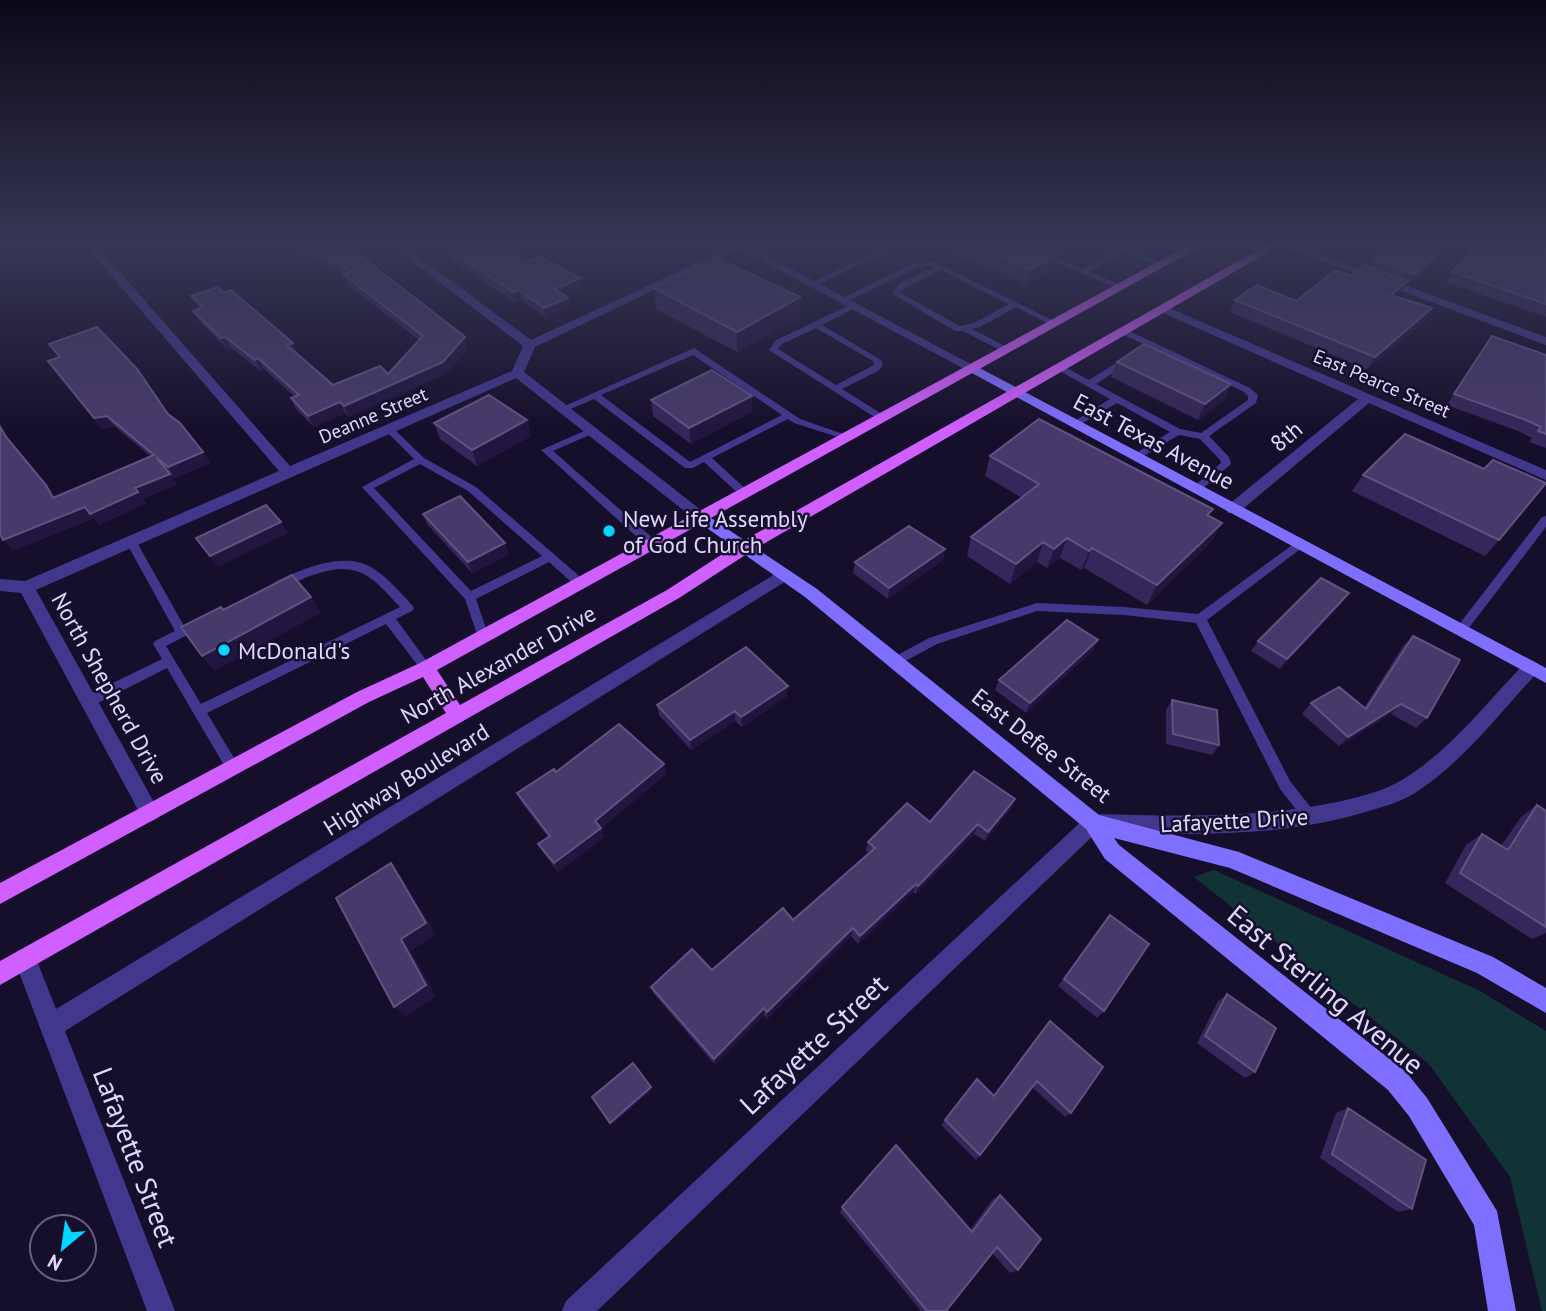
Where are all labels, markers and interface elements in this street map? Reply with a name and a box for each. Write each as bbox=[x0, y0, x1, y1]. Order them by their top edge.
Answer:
street label: East Pearce Street bbox=[1310, 343, 1454, 423]
street label: Deanne Street bbox=[315, 381, 431, 449]
street label: East Texas Avenue bbox=[1069, 386, 1239, 496]
street label: 8th bbox=[1264, 414, 1308, 458]
place label: New Life Assembly of God Church bbox=[623, 504, 808, 559]
marker: New Life Assembly of God Church bbox=[601, 523, 617, 539]
street label: North Shepherd Drive bbox=[45, 587, 175, 789]
street label: North Alexander Drive bbox=[395, 598, 601, 730]
place label: McDonald's bbox=[238, 636, 350, 665]
marker: McDonald's bbox=[216, 642, 232, 658]
street label: East Defee Street bbox=[966, 681, 1118, 809]
street label: Highway Boulevard bbox=[318, 716, 494, 842]
street label: Lafayette Drive bbox=[1159, 802, 1309, 838]
street label: East Sterling Avenue bbox=[1220, 896, 1432, 1082]
street label: Lafayette Street bbox=[731, 966, 895, 1122]
street label: Lafayette Street bbox=[85, 1062, 187, 1253]
north arrow bbox=[28, 1213, 98, 1283]
text: N bbox=[43, 1249, 66, 1276]

